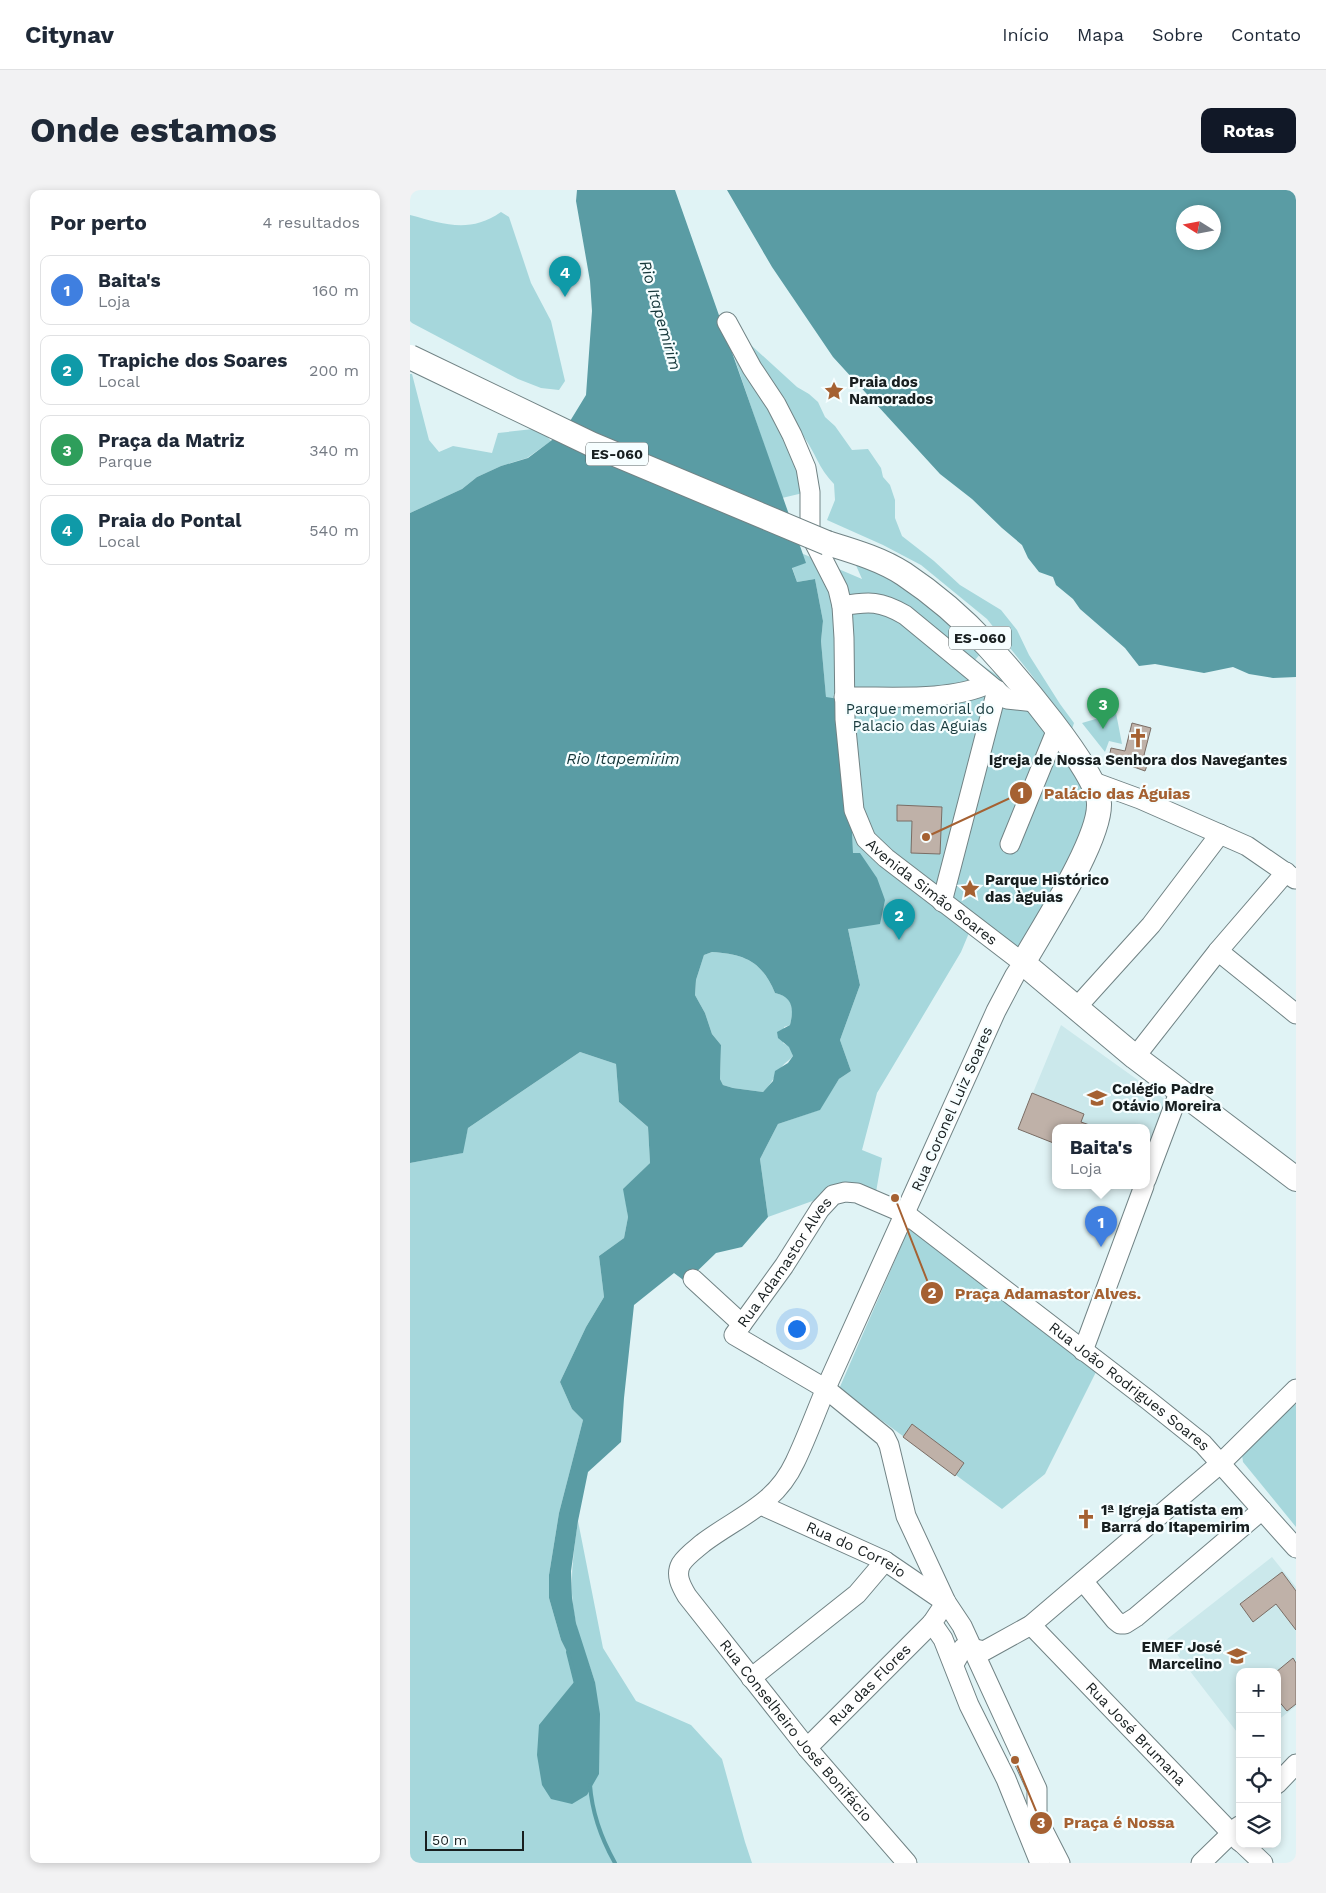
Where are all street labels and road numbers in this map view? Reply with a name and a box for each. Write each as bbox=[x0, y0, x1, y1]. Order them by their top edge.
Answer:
road number: ES-060 bbox=[586, 442, 648, 466]
road number: ES-060 bbox=[949, 626, 1011, 649]
street label: Avenida Simão Soares bbox=[862, 835, 1001, 949]
street label: Rua Coronel Luiz Soares bbox=[908, 1024, 997, 1194]
street label: Rua Adamastor Alves bbox=[733, 1193, 836, 1331]
street label: Rua João Rodrigues Soares bbox=[1045, 1318, 1214, 1455]
street label: Rua do Correio bbox=[803, 1518, 909, 1582]
street label: Rua Conselheiro José Bonifácio bbox=[716, 1636, 876, 1825]
street label: Rua das Flores bbox=[825, 1640, 915, 1730]
street label: Rua José Brumana bbox=[1082, 1678, 1190, 1790]

